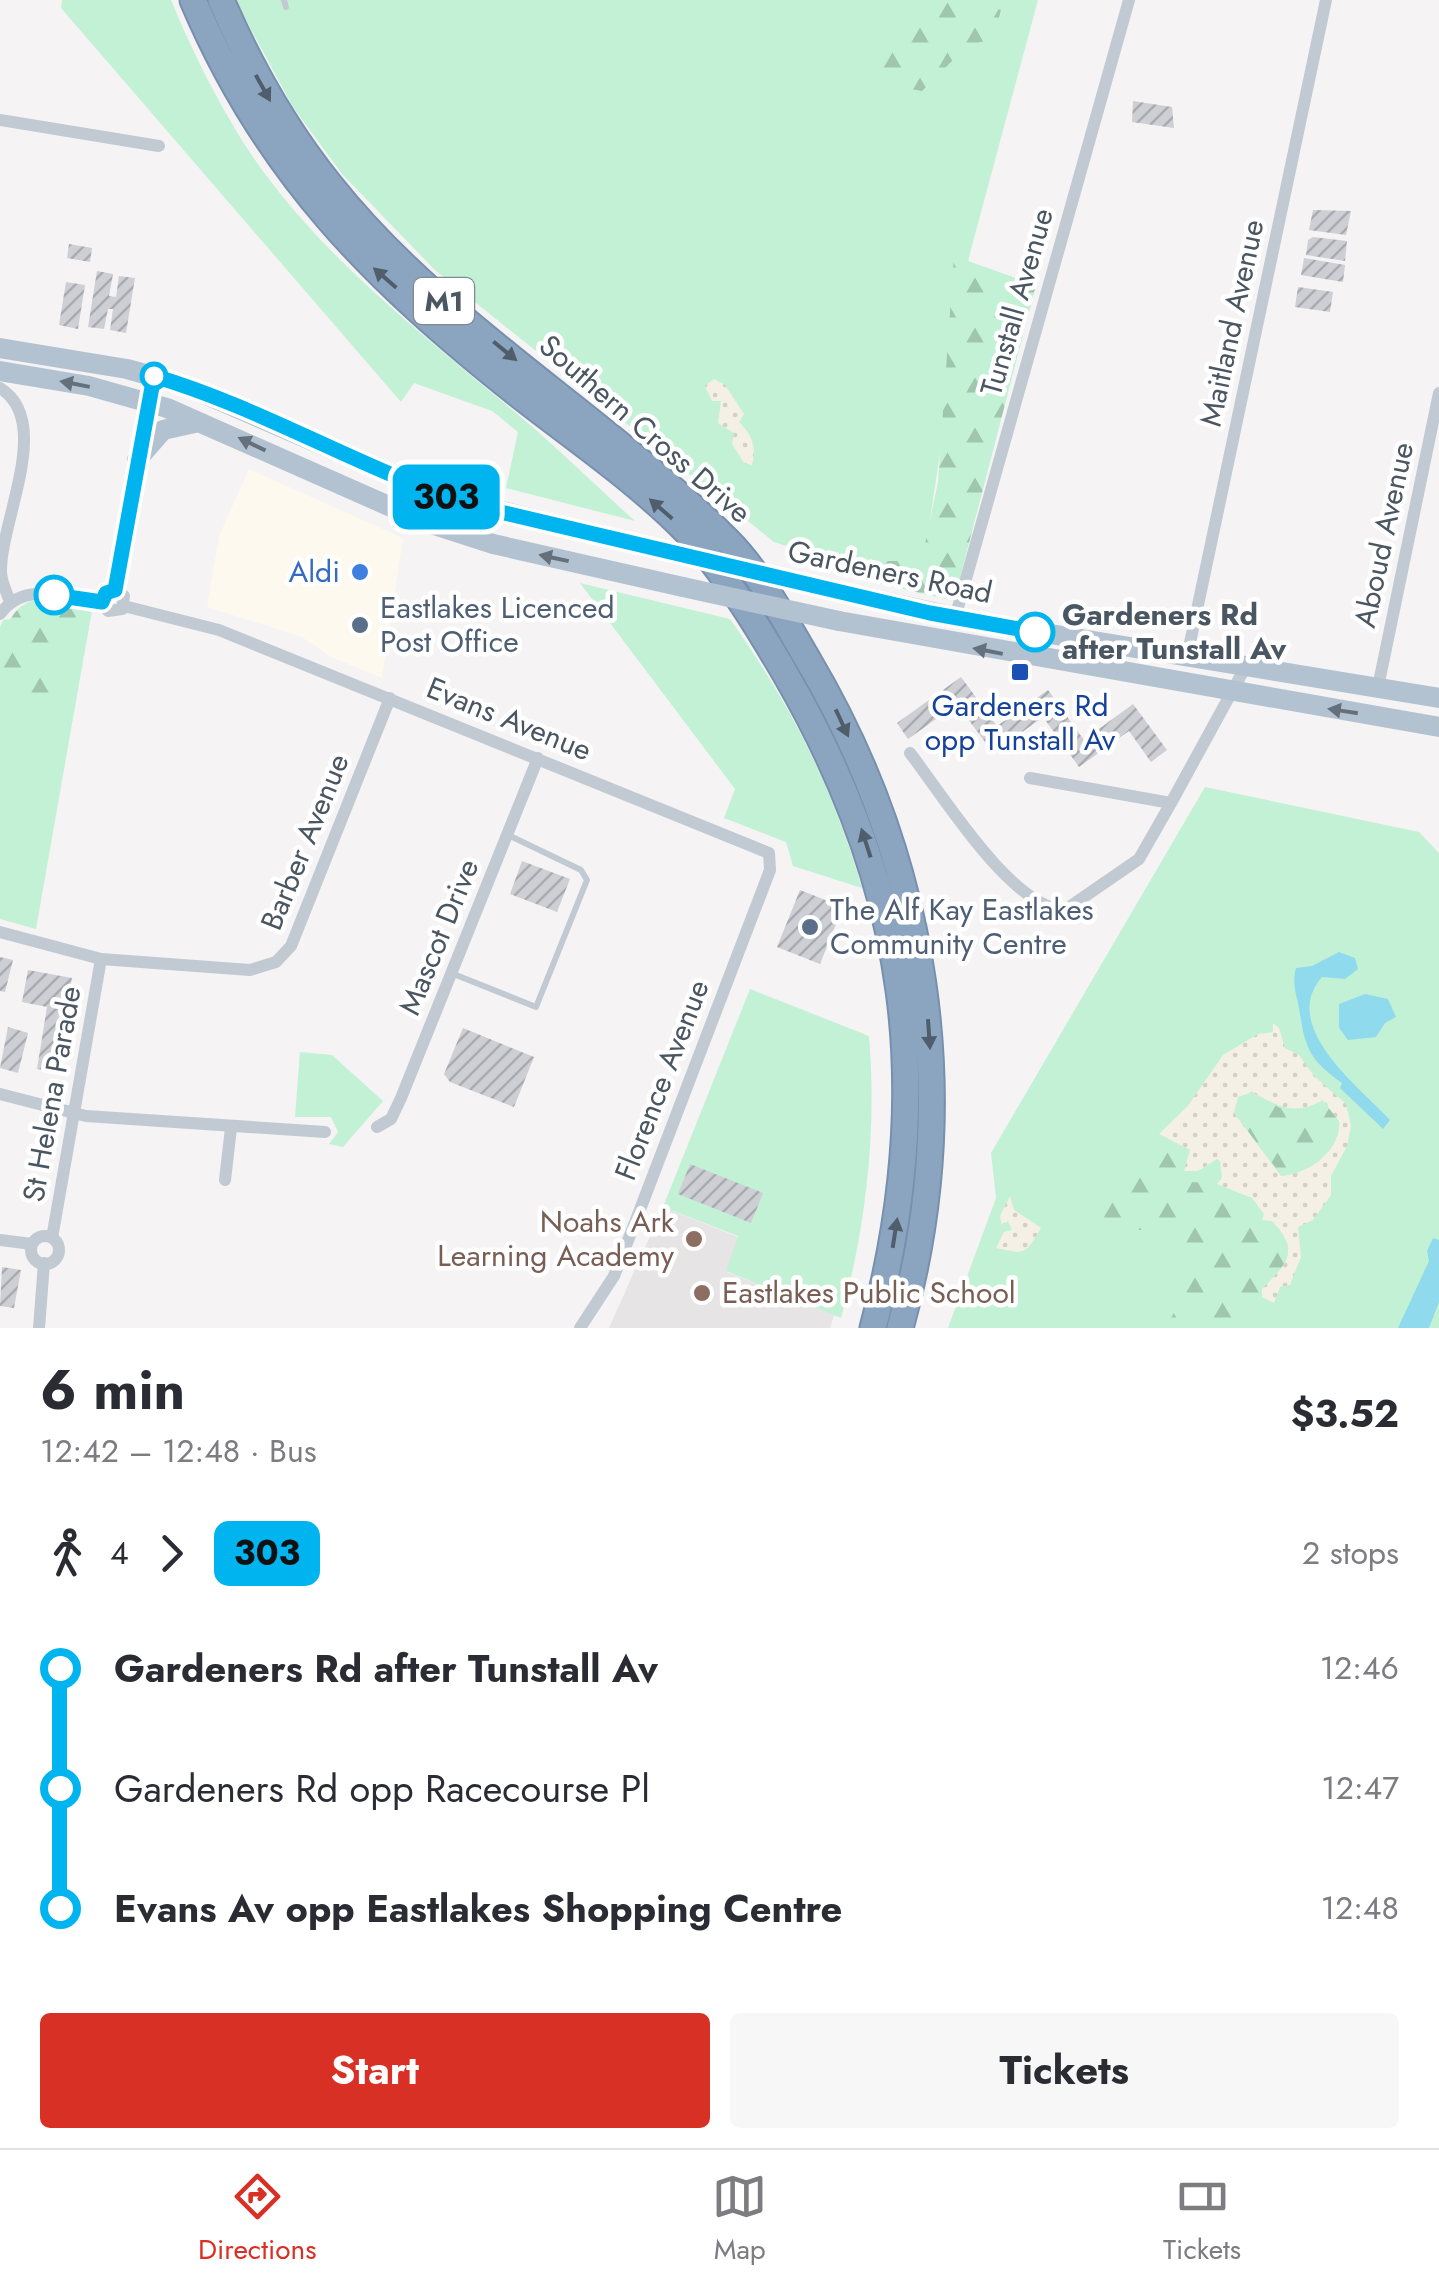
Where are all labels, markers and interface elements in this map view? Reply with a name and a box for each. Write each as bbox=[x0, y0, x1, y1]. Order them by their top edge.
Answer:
one-way arrow bbox=[253, 74, 271, 102]
street label: Tunstall Avenue bbox=[969, 203, 1064, 401]
street label: Maitland Avenue bbox=[1189, 216, 1274, 430]
one-way arrow bbox=[373, 268, 398, 290]
road number: M1 bbox=[414, 278, 474, 324]
street label: Southern Cross Drive bbox=[530, 324, 761, 533]
one-way arrow bbox=[493, 340, 518, 361]
unlabelled marker bbox=[141, 363, 167, 389]
one-way arrow bbox=[58, 376, 90, 391]
one-way arrow bbox=[237, 435, 266, 452]
street label: Aboud Avenue bbox=[1343, 438, 1424, 632]
line badge: 303 bbox=[388, 464, 504, 530]
text: 303 bbox=[413, 472, 479, 522]
one-way arrow bbox=[649, 499, 674, 521]
street label: Gardeners Road bbox=[784, 529, 996, 614]
place label: Aldi bbox=[288, 550, 340, 593]
one-way arrow bbox=[538, 550, 569, 565]
marker: Aldi bbox=[349, 561, 371, 583]
unlabelled marker bbox=[35, 576, 73, 614]
place label: Eastlakes Licenced Post Office bbox=[380, 586, 615, 663]
place label: Gardeners Rd after Tunstall Av bbox=[1062, 593, 1287, 670]
marker: Gardeners Rd after Tunstall Av bbox=[1016, 613, 1054, 651]
marker: Eastlakes Licenced Post Office bbox=[349, 614, 371, 636]
one-way arrow bbox=[972, 642, 1003, 658]
marker: Gardeners Rd opp Tunstall Av bbox=[1009, 661, 1031, 683]
street label: Evans Avenue bbox=[420, 666, 598, 771]
place label: Gardeners Rd opp Tunstall Av bbox=[925, 684, 1116, 761]
one-way arrow bbox=[1327, 703, 1358, 718]
one-way arrow bbox=[834, 709, 851, 738]
street label: Barber Avenue bbox=[250, 747, 359, 936]
one-way arrow bbox=[858, 828, 873, 858]
street label: Mascot Drive bbox=[388, 853, 489, 1021]
place label: The Alf Kay Eastlakes Community Centre bbox=[830, 888, 1094, 965]
marker: The Alf Kay Eastlakes Community Centre bbox=[799, 916, 821, 938]
street label: Florence Avenue bbox=[604, 973, 720, 1186]
street label: St Helena Parade bbox=[11, 983, 92, 1205]
one-way arrow bbox=[922, 1018, 938, 1050]
place label: Noahs Ark Learning Academy bbox=[437, 1200, 675, 1277]
one-way arrow bbox=[888, 1217, 903, 1248]
marker: Noahs Ark Learning Academy bbox=[683, 1228, 705, 1250]
place label: Eastlakes Public School bbox=[722, 1271, 1016, 1314]
marker: Eastlakes Public School bbox=[691, 1282, 713, 1304]
text: 6 min bbox=[40, 1350, 185, 1430]
text: $3.52 bbox=[1291, 1386, 1399, 1441]
text: 12:42 – 12:48 · Bus bbox=[40, 1428, 317, 1474]
icon: walk bbox=[40, 1526, 95, 1581]
icon: forward bbox=[144, 1526, 199, 1581]
text: 303 bbox=[234, 1528, 300, 1578]
text: 4 bbox=[110, 1530, 129, 1576]
text: 2 stops bbox=[1302, 1530, 1399, 1576]
text: Gardeners Rd after Tunstall Av bbox=[114, 1641, 658, 1696]
text: 12:46 bbox=[1320, 1645, 1399, 1691]
text: Gardeners Rd opp Racecourse Pl bbox=[114, 1761, 650, 1816]
text: 12:47 bbox=[1321, 1765, 1399, 1811]
text: Evans Av opp Eastlakes Shopping Centre bbox=[114, 1881, 842, 1936]
text: 12:48 bbox=[1321, 1885, 1399, 1931]
button: Start bbox=[40, 2013, 710, 2128]
button: Tickets bbox=[730, 2013, 1399, 2128]
tab: Directions bbox=[198, 2169, 316, 2270]
tab: Map bbox=[712, 2169, 767, 2270]
tab: Tickets bbox=[1163, 2169, 1241, 2270]

